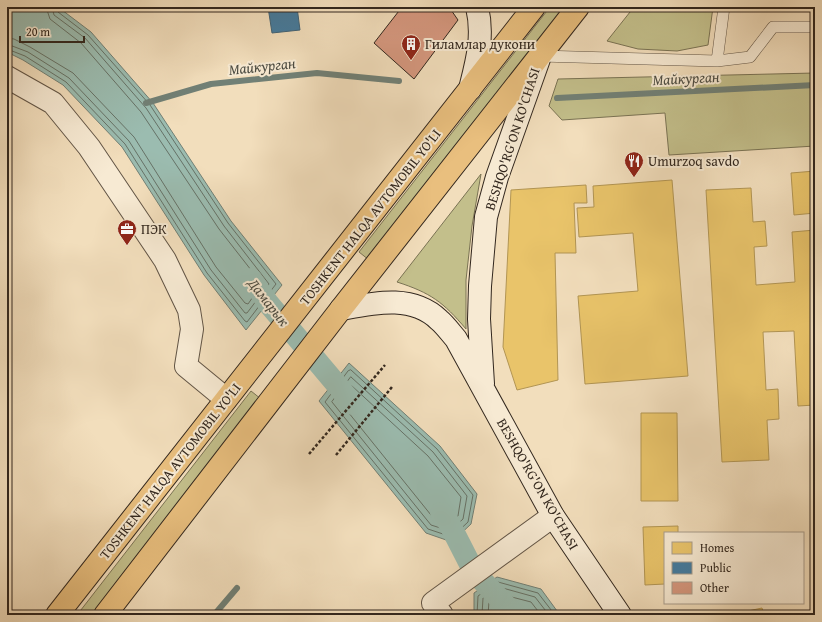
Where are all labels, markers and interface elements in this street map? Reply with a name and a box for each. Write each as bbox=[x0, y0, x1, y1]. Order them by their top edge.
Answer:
scale bar bbox=[20, 18, 84, 44]
text: 20 m bbox=[26, 23, 50, 40]
building icon: Гиламлар дукони bbox=[400, 33, 422, 61]
place label: Гиламлар дукони bbox=[425, 34, 535, 54]
water label: Майкурган bbox=[228, 52, 297, 80]
street label: BESHQO'RG'ON KO'CHASI bbox=[479, 65, 545, 213]
water label: Майкурган bbox=[652, 66, 720, 90]
street label: TOSHKENT HALQA AVTOMOBIL YO'LI bbox=[295, 125, 445, 309]
restaurant icon: Umurzoq savdo bbox=[623, 150, 645, 178]
place label: Umurzoq savdo bbox=[648, 151, 739, 171]
office icon: ПЭК bbox=[116, 218, 138, 246]
place label: ПЭК bbox=[141, 219, 167, 239]
water label: Дамарык bbox=[243, 273, 295, 331]
street label: TOSHKENT HALQA AVTOMOBIL YO'LI bbox=[95, 379, 245, 563]
street label: BESHQO'RG'ON KO'CHASI bbox=[492, 415, 584, 553]
legend bbox=[664, 532, 804, 604]
text: Homes bbox=[700, 539, 735, 556]
text: Public bbox=[700, 559, 732, 576]
text: Other bbox=[700, 579, 729, 596]

